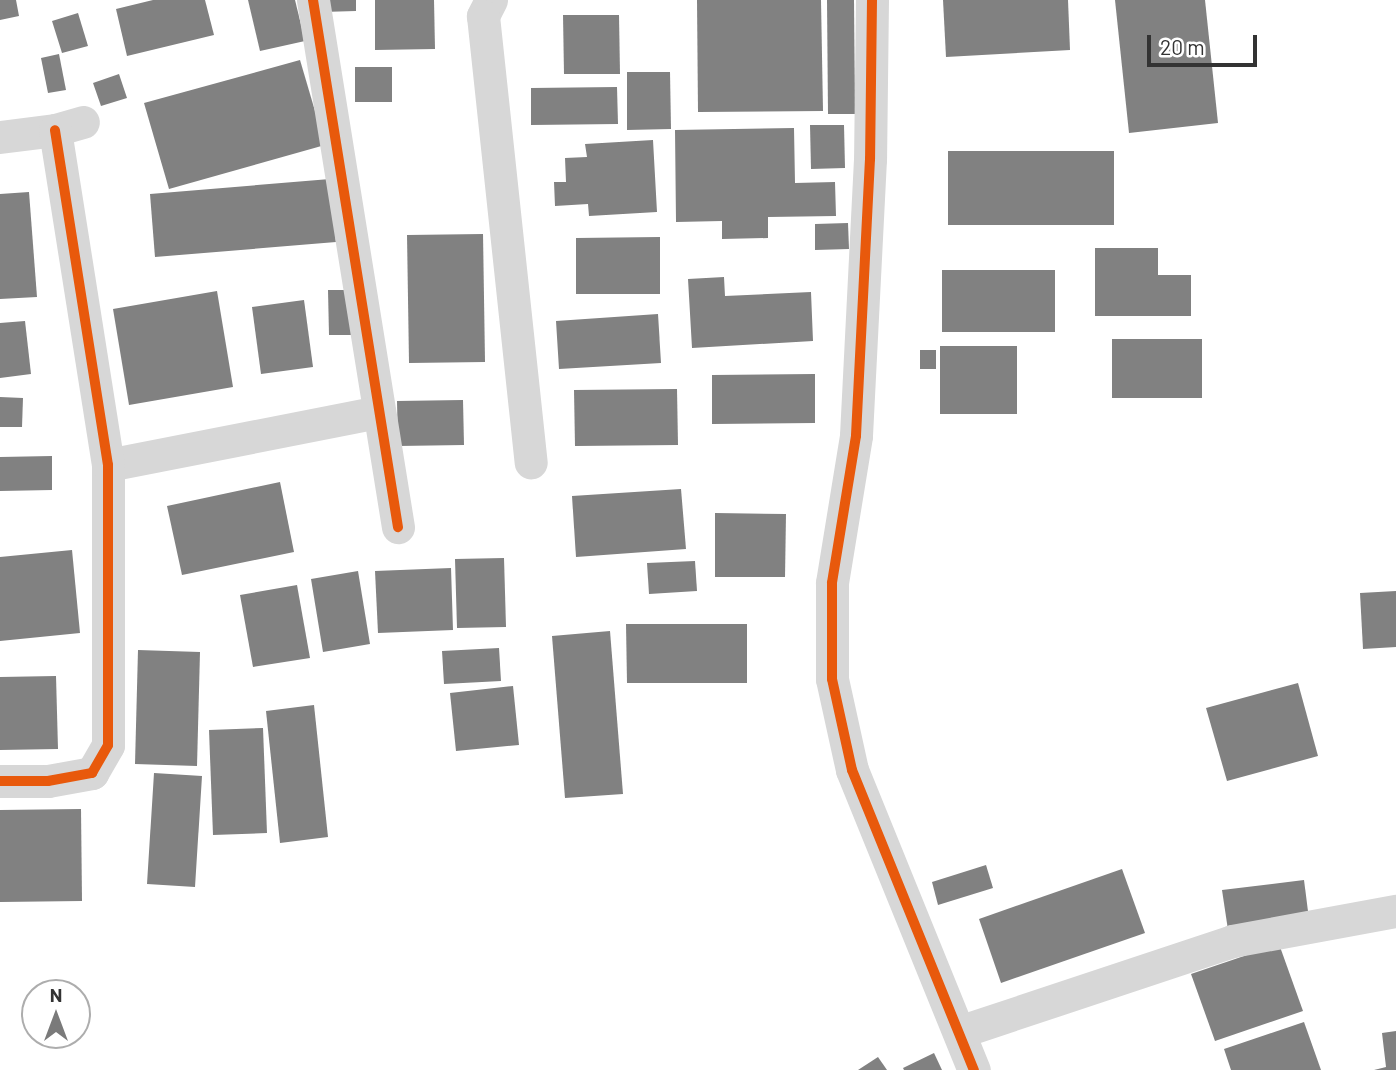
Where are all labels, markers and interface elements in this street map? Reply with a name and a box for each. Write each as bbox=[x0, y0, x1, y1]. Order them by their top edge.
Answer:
scale bar bbox=[1151, 21, 1261, 65]
text: 20 m bbox=[1160, 34, 1205, 59]
north arrow bbox=[21, 979, 91, 1049]
text: N bbox=[50, 983, 62, 1006]

